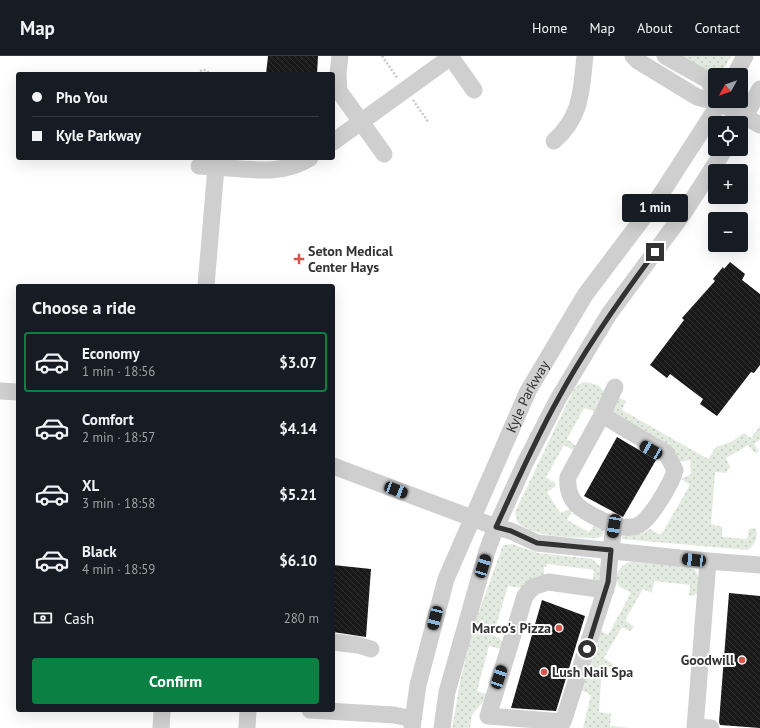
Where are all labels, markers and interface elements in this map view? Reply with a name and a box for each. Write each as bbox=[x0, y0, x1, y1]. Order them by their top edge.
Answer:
text: Map bbox=[20, 16, 55, 40]
text: Home bbox=[532, 19, 567, 37]
text: Map bbox=[589, 19, 615, 37]
text: About bbox=[637, 19, 673, 37]
text: Contact bbox=[695, 19, 740, 37]
north arrow bbox=[708, 68, 748, 108]
map controls bbox=[708, 68, 748, 252]
text: Pho You bbox=[56, 88, 108, 107]
button: locate bbox=[708, 116, 748, 156]
text: Kyle Parkway bbox=[56, 126, 141, 145]
button: + bbox=[708, 164, 748, 204]
callout: 1 min bbox=[622, 194, 688, 222]
text: 1 min bbox=[639, 199, 671, 216]
button: − bbox=[708, 212, 748, 252]
place label: Seton Medical Center Hays bbox=[308, 242, 394, 276]
route end bbox=[646, 243, 664, 261]
marker: Seton Medical Center Hays bbox=[293, 253, 305, 265]
text: Choose a ride bbox=[32, 296, 136, 319]
icon: car bbox=[34, 344, 70, 380]
text: Economy bbox=[82, 344, 140, 363]
text: $3.07 bbox=[279, 353, 317, 372]
street label: Kyle Parkway bbox=[502, 357, 553, 435]
text: 1 min · 18:56 bbox=[82, 363, 155, 380]
icon: car bbox=[34, 410, 70, 446]
text: Comfort bbox=[82, 410, 134, 429]
text: $4.14 bbox=[279, 419, 317, 438]
text: 2 min · 18:57 bbox=[82, 429, 155, 446]
car bbox=[638, 439, 664, 461]
icon: car bbox=[34, 476, 70, 512]
text: XL bbox=[82, 476, 99, 495]
car bbox=[383, 480, 409, 500]
text: $5.21 bbox=[279, 485, 317, 504]
text: 3 min · 18:58 bbox=[82, 495, 155, 512]
car bbox=[606, 513, 622, 539]
icon: car bbox=[34, 542, 70, 578]
text: Black bbox=[82, 542, 117, 561]
text: $6.10 bbox=[279, 551, 317, 570]
car bbox=[474, 553, 492, 579]
car bbox=[681, 553, 707, 567]
text: 4 min · 18:59 bbox=[82, 561, 155, 578]
car bbox=[426, 605, 444, 631]
icon: cash bbox=[32, 607, 54, 629]
text: Cash bbox=[64, 609, 94, 628]
text: 280 m bbox=[284, 610, 319, 627]
place label: Marco's Pizza bbox=[472, 619, 551, 637]
marker: Marco's Pizza bbox=[554, 623, 564, 633]
route start bbox=[578, 640, 596, 658]
place label: Goodwill bbox=[681, 651, 735, 669]
marker: Goodwill bbox=[737, 655, 747, 665]
button: Confirm bbox=[32, 658, 319, 704]
place label: Lush Nail Spa bbox=[552, 663, 633, 681]
car bbox=[490, 664, 508, 690]
marker: Lush Nail Spa bbox=[539, 667, 549, 677]

